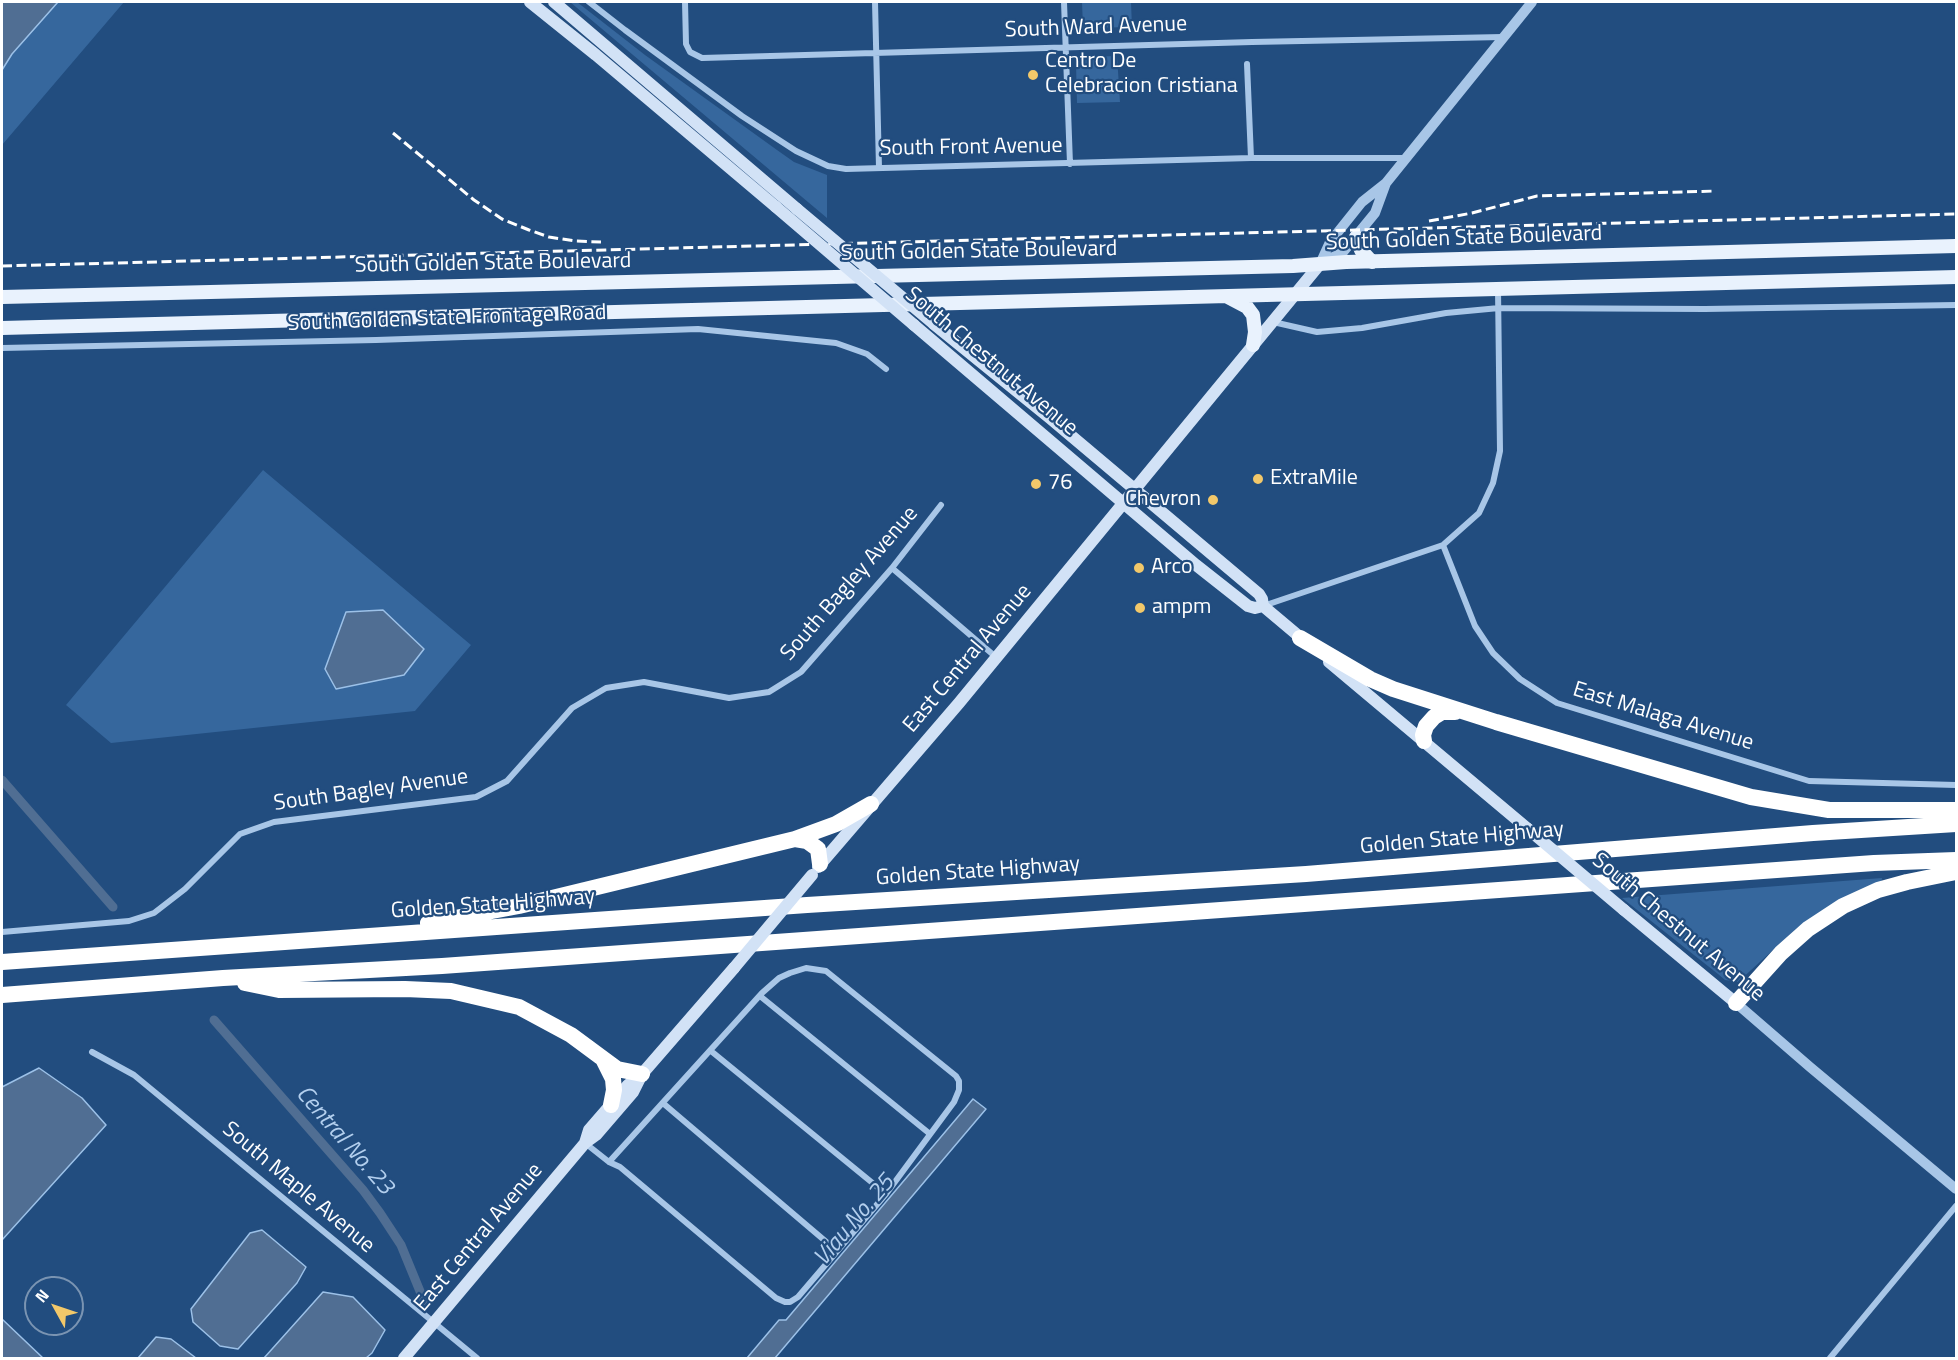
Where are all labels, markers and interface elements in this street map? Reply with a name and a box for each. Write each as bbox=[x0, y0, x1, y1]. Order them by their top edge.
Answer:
street label: South Ward Avenue bbox=[1004, 12, 1188, 44]
place label: Centro De Celebracion Cristiana bbox=[1045, 49, 1238, 100]
marker: Centro De Celebracion Cristiana bbox=[1026, 68, 1040, 82]
street label: South Front Avenue bbox=[879, 133, 1063, 163]
street label: South Golden State Boulevard bbox=[1325, 221, 1603, 257]
street label: South Golden State Boulevard bbox=[840, 236, 1118, 268]
street label: South Golden State Boulevard bbox=[354, 248, 632, 280]
street label: South Chestnut Avenue bbox=[899, 282, 1083, 442]
street label: South Golden State Frontage Road bbox=[287, 300, 607, 338]
place label: ExtraMile bbox=[1270, 466, 1358, 492]
place label: 76 bbox=[1048, 471, 1073, 497]
marker: ExtraMile bbox=[1251, 472, 1265, 486]
marker: 76 bbox=[1029, 477, 1043, 491]
place label: Chevron bbox=[1125, 487, 1201, 513]
marker: Chevron bbox=[1206, 493, 1220, 507]
street label: South Bagley Avenue bbox=[776, 501, 924, 667]
place label: Arco bbox=[1151, 555, 1193, 581]
marker: Arco bbox=[1132, 561, 1146, 575]
street label: East Central Avenue bbox=[898, 579, 1038, 739]
place label: ampm bbox=[1152, 595, 1211, 621]
marker: ampm bbox=[1133, 601, 1147, 615]
street label: East Malaga Avenue bbox=[1569, 677, 1757, 757]
street label: South Bagley Avenue bbox=[272, 764, 470, 818]
street label: Golden State Highway bbox=[1359, 817, 1565, 861]
street label: South Chestnut Avenue bbox=[1586, 848, 1770, 1008]
street label: Golden State Highway bbox=[875, 852, 1081, 892]
street label: Golden State Highway bbox=[390, 885, 596, 925]
water label: Central No. 23 bbox=[289, 1081, 399, 1201]
street label: South Maple Avenue bbox=[217, 1117, 379, 1259]
street label: East Central Avenue bbox=[409, 1158, 549, 1318]
water label: Viau No. 25 bbox=[809, 1169, 901, 1273]
north arrow bbox=[24, 1276, 84, 1336]
text: N bbox=[29, 1284, 55, 1308]

